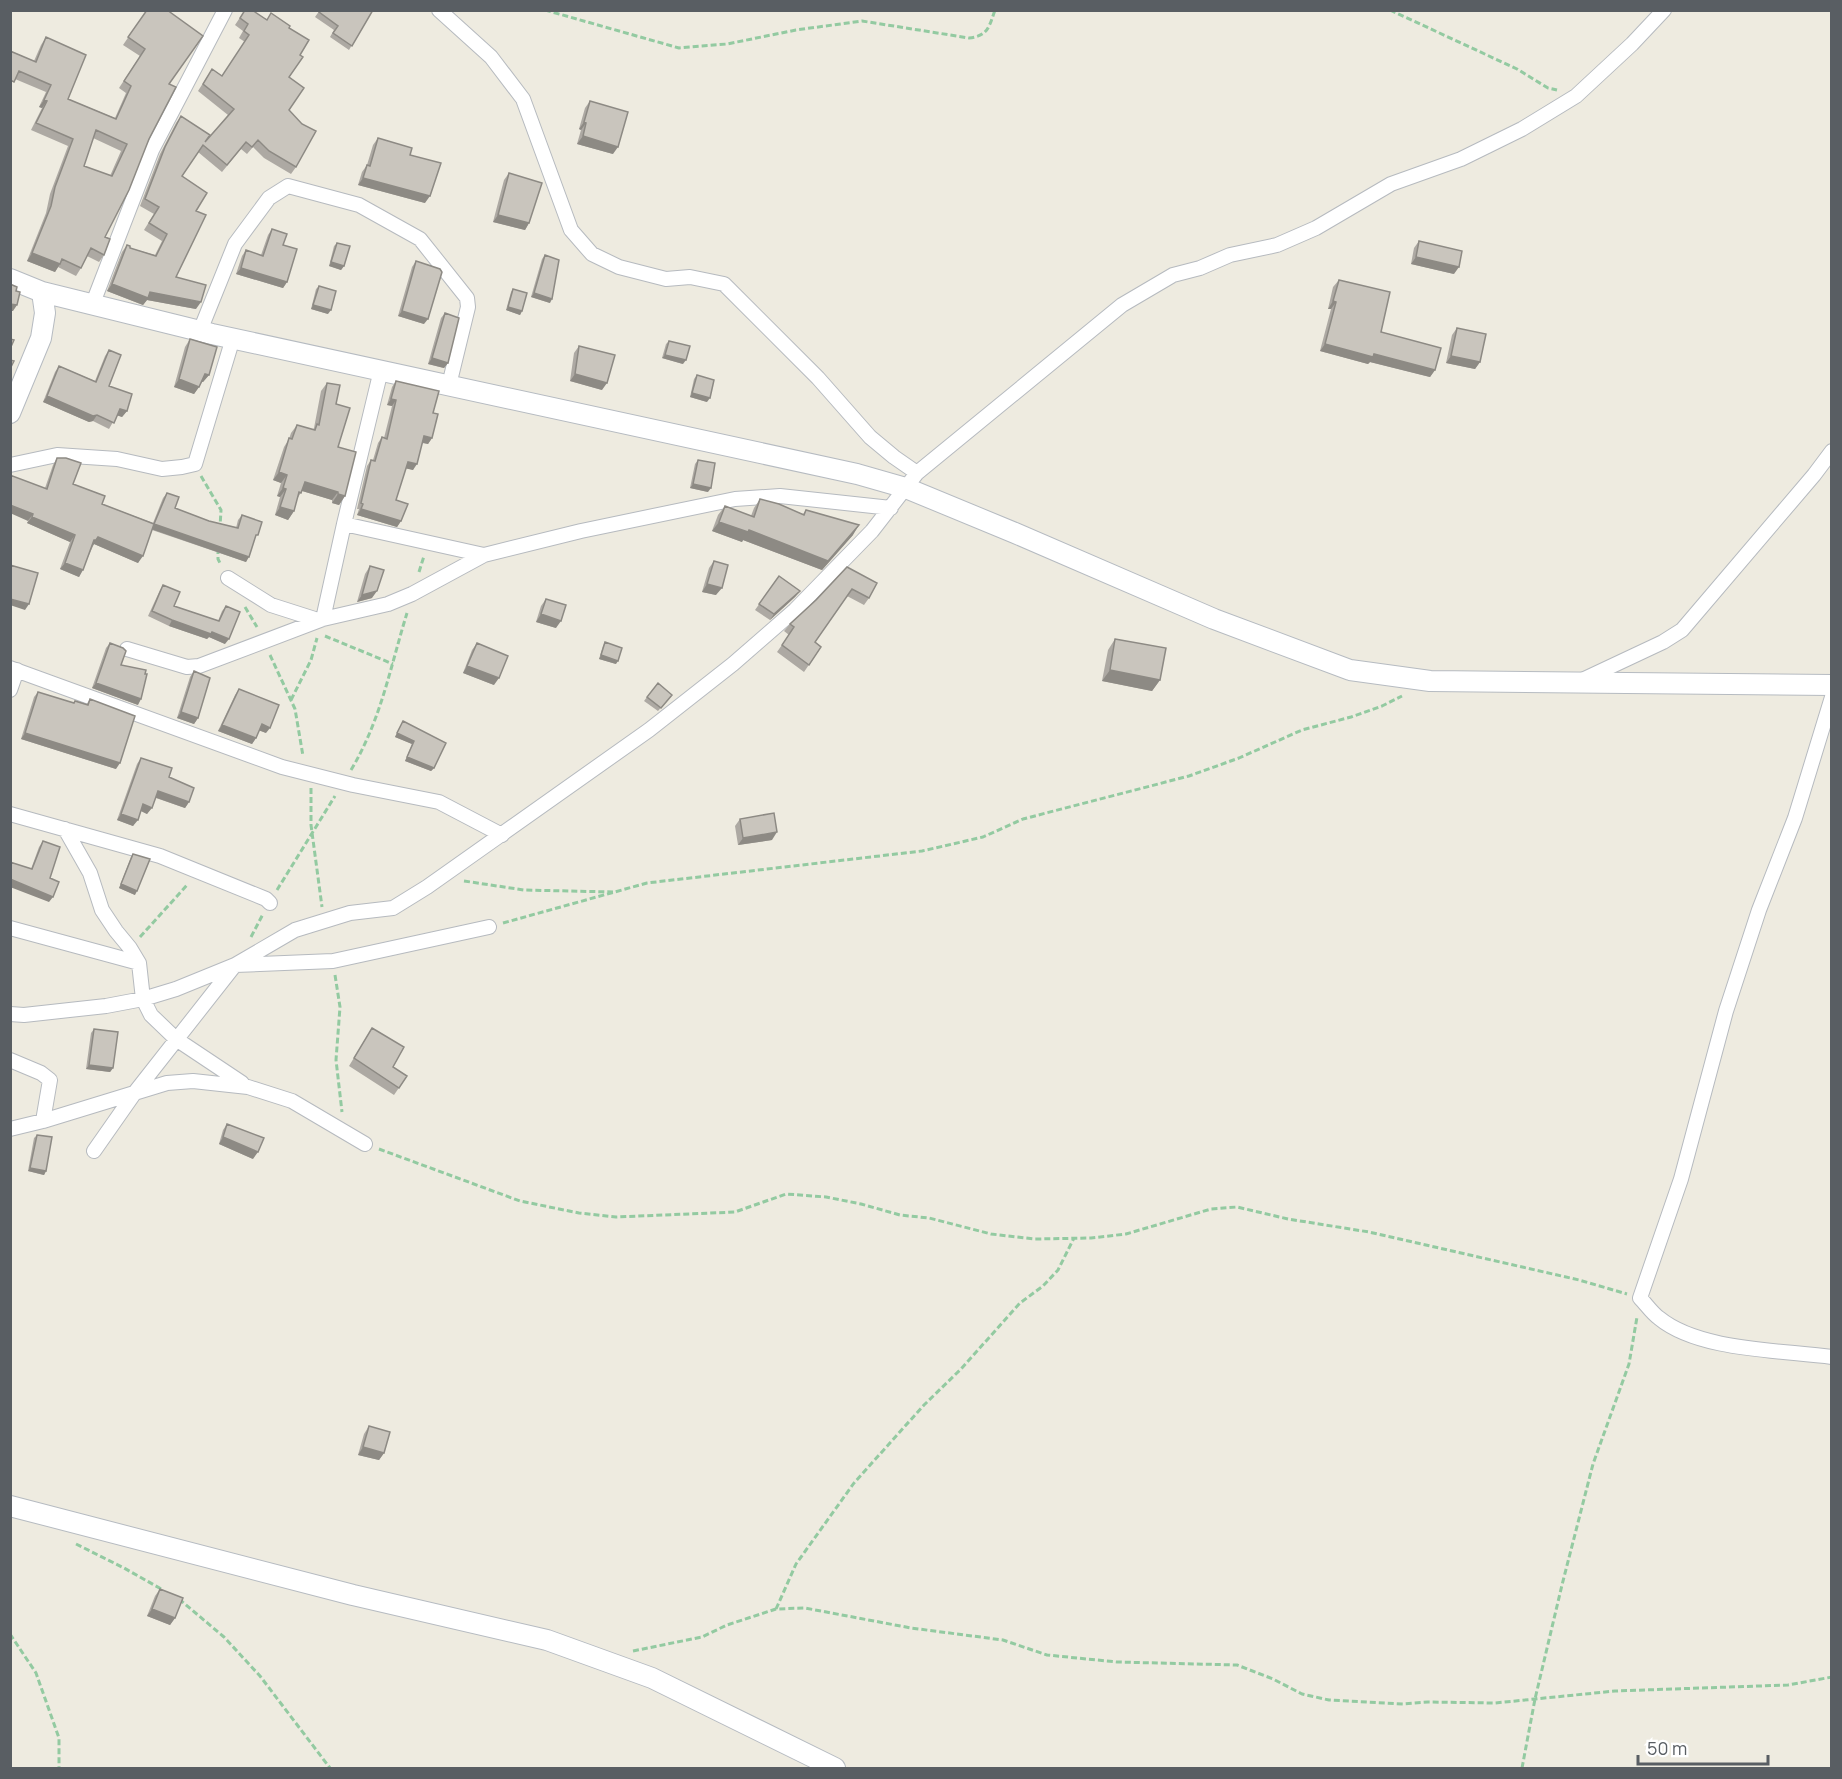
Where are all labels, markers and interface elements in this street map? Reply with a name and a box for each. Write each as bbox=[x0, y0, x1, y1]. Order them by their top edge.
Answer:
scale bar bbox=[1638, 1728, 1768, 1766]
text: 50 m bbox=[1647, 1736, 1687, 1760]

